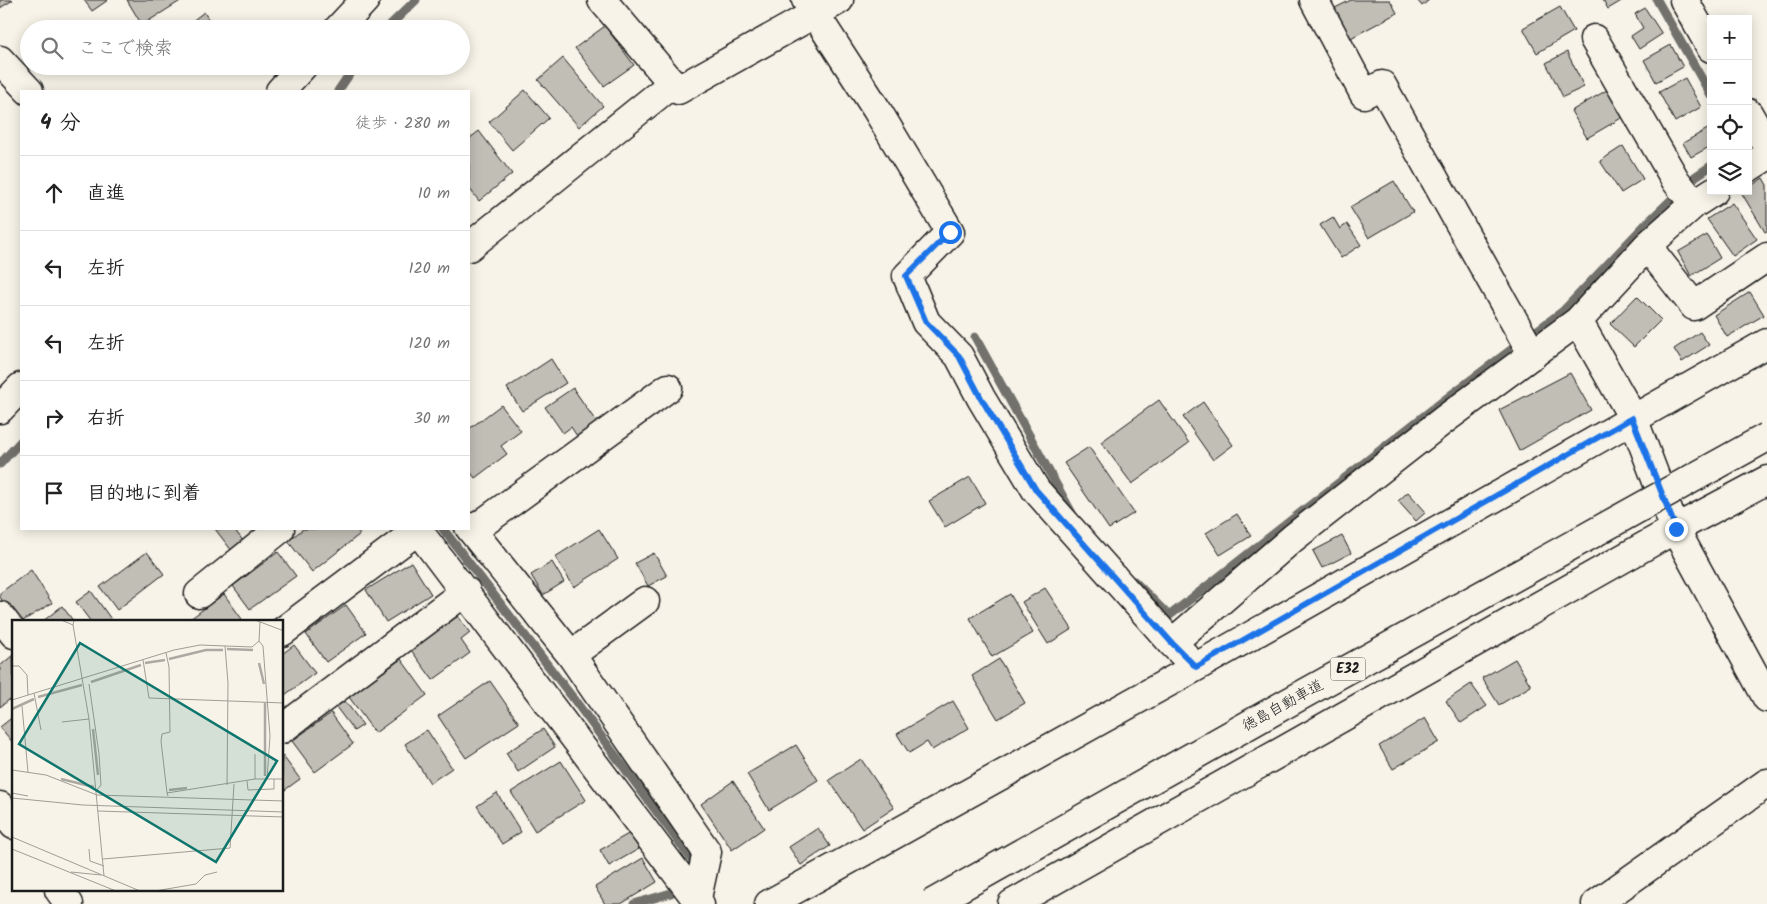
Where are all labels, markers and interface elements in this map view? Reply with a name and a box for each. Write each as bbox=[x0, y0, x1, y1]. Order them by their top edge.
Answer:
map controls bbox=[1707, 15, 1752, 195]
button: + bbox=[1707, 15, 1752, 60]
search box bbox=[20, 20, 470, 75]
icon: search bbox=[38, 34, 66, 62]
text: ここで検索 bbox=[78, 34, 173, 64]
button: − bbox=[1707, 60, 1752, 105]
button: locate bbox=[1707, 105, 1752, 150]
text: 4 分 bbox=[40, 107, 81, 140]
text: 徒歩 · 280 m bbox=[355, 111, 450, 136]
button: layers bbox=[1707, 150, 1752, 195]
icon: ahead bbox=[40, 179, 68, 207]
text: 直進 bbox=[87, 179, 125, 209]
text: 10 m bbox=[418, 181, 450, 206]
route start bbox=[939, 221, 962, 244]
icon: left bbox=[40, 254, 68, 282]
text: 左折 bbox=[87, 254, 125, 284]
text: 120 m bbox=[409, 256, 450, 281]
icon: left bbox=[40, 329, 68, 357]
text: 左折 bbox=[87, 329, 125, 359]
text: 120 m bbox=[409, 331, 450, 356]
icon: right bbox=[40, 404, 68, 432]
text: 右折 bbox=[87, 404, 125, 434]
text: 30 m bbox=[414, 406, 450, 431]
icon: arrive bbox=[40, 479, 68, 507]
text: 目的地に到着 bbox=[87, 479, 201, 509]
route end bbox=[1665, 518, 1688, 541]
inset map bbox=[12, 620, 284, 892]
road number: E32 bbox=[1330, 658, 1366, 681]
street label: 徳島自動車道 bbox=[1238, 674, 1328, 738]

